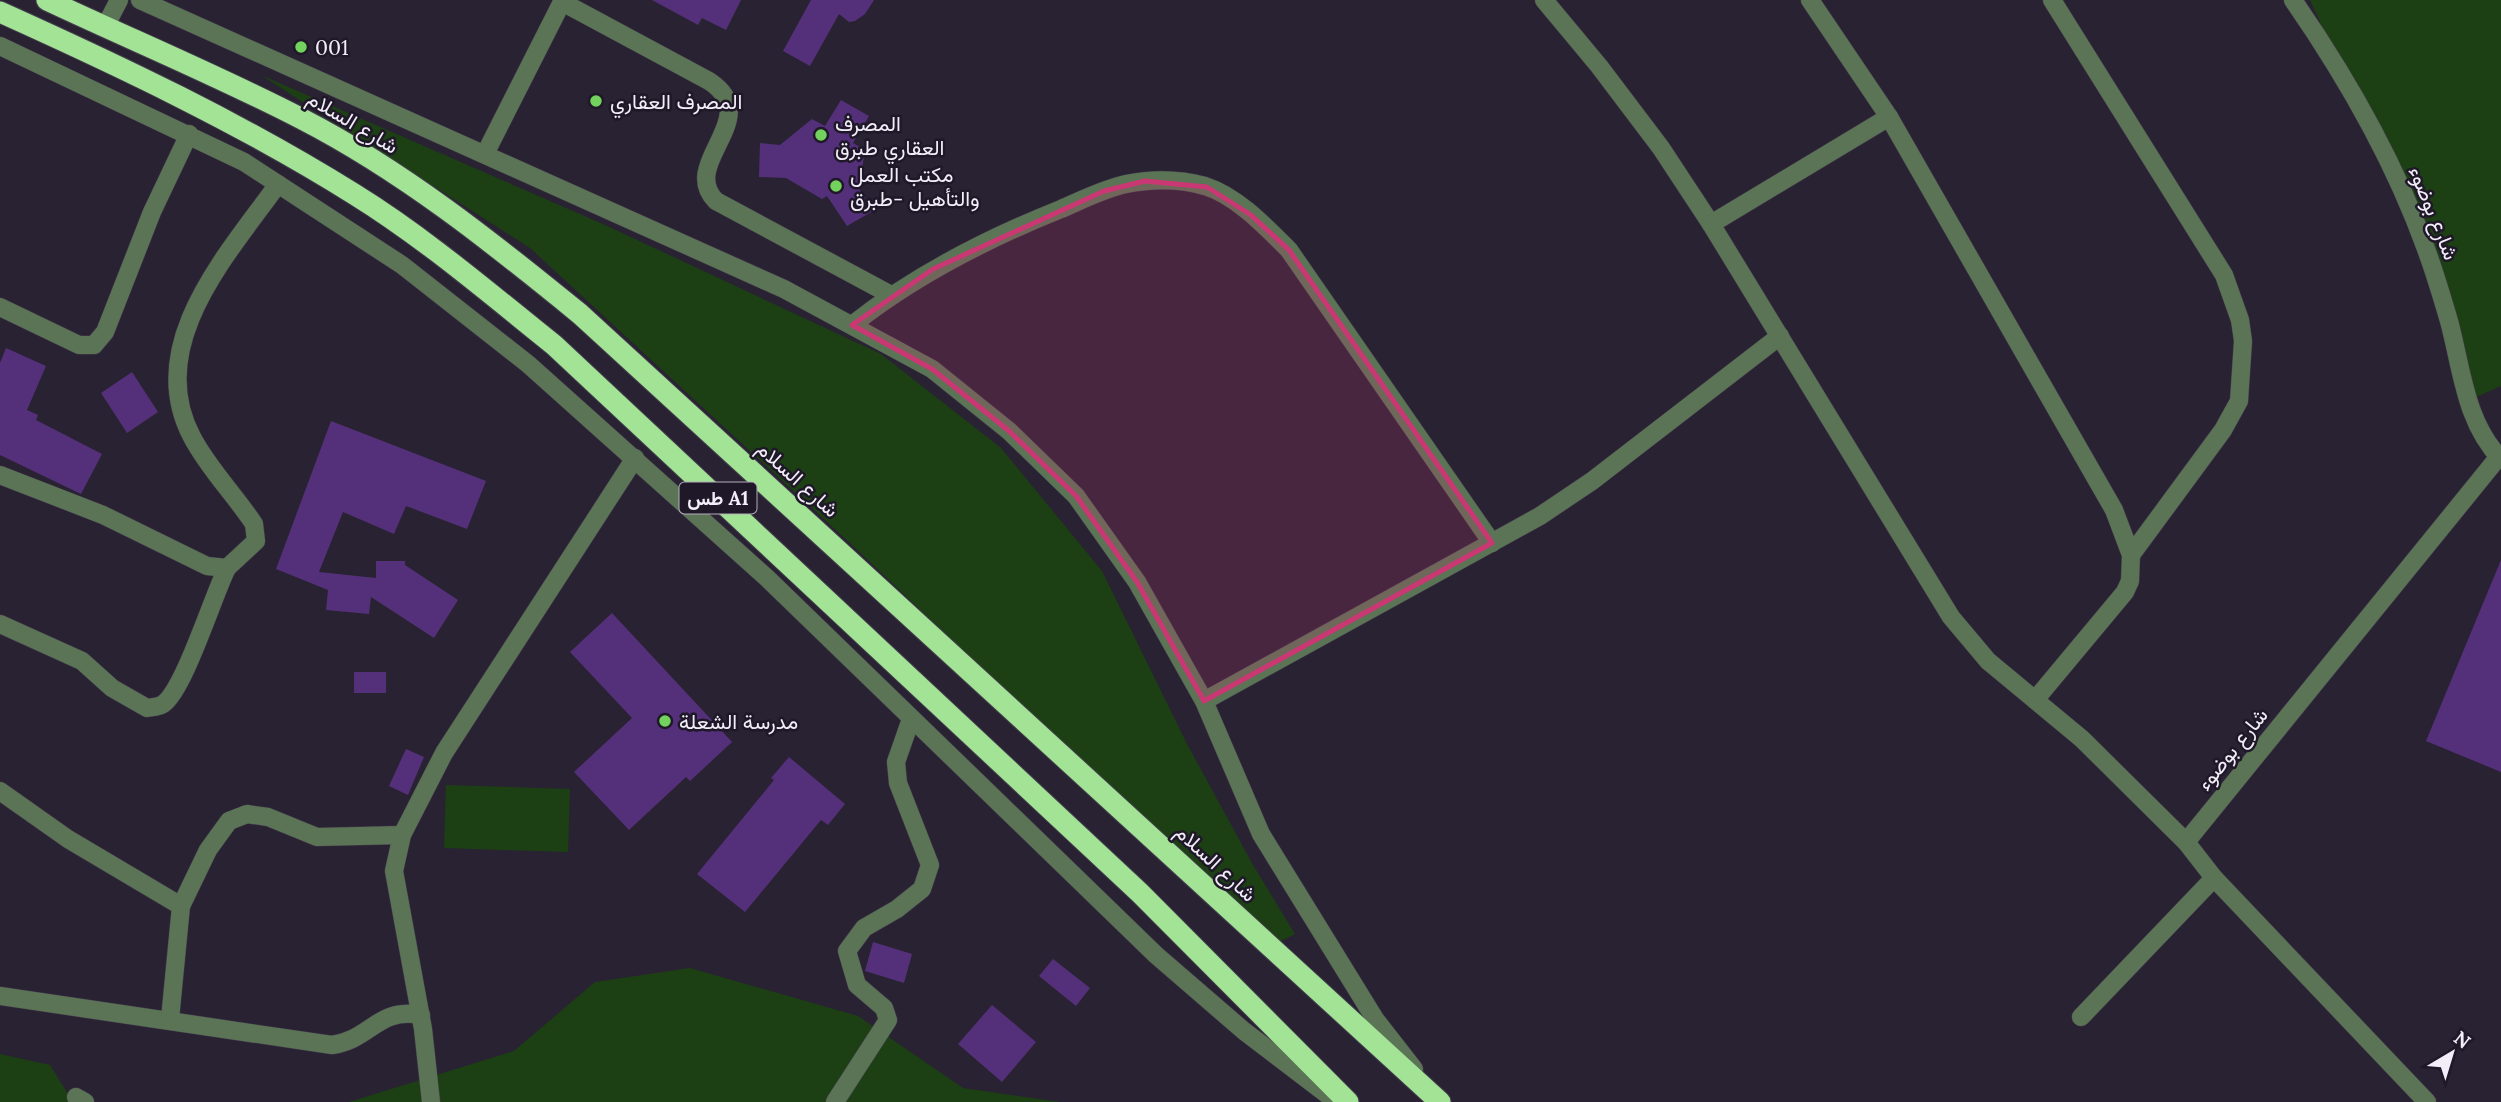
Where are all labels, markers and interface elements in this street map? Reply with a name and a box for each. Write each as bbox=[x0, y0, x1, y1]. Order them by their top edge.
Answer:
place label: 001 bbox=[315, 34, 349, 61]
marker: 001 bbox=[293, 39, 309, 55]
street label: شارع السلام bbox=[302, 84, 403, 161]
place label: المصرف العقاري bbox=[610, 88, 742, 119]
marker: المصرف العقاري bbox=[588, 93, 604, 109]
place label: المصرف العقاري طبرق bbox=[835, 110, 944, 165]
marker: المصرف العقاري طبرق bbox=[813, 127, 829, 143]
place label: مكتب العمل والتأهيل -طبرق bbox=[850, 161, 980, 212]
street label: شارع بوضوء bbox=[2402, 162, 2465, 264]
marker: مكتب العمل والتأهيل -طبرق bbox=[828, 178, 844, 194]
street label: شارع السلام bbox=[751, 435, 845, 524]
road number: طس A1 bbox=[680, 482, 756, 513]
street label: شارع بوضوء bbox=[2190, 702, 2274, 796]
place label: مدرسة الشعلة bbox=[679, 708, 798, 735]
marker: مدرسة الشعلة bbox=[657, 713, 673, 729]
street label: شارع السلام bbox=[1169, 818, 1262, 908]
north arrow bbox=[2417, 1018, 2487, 1088]
text: N bbox=[2449, 1026, 2476, 1054]

